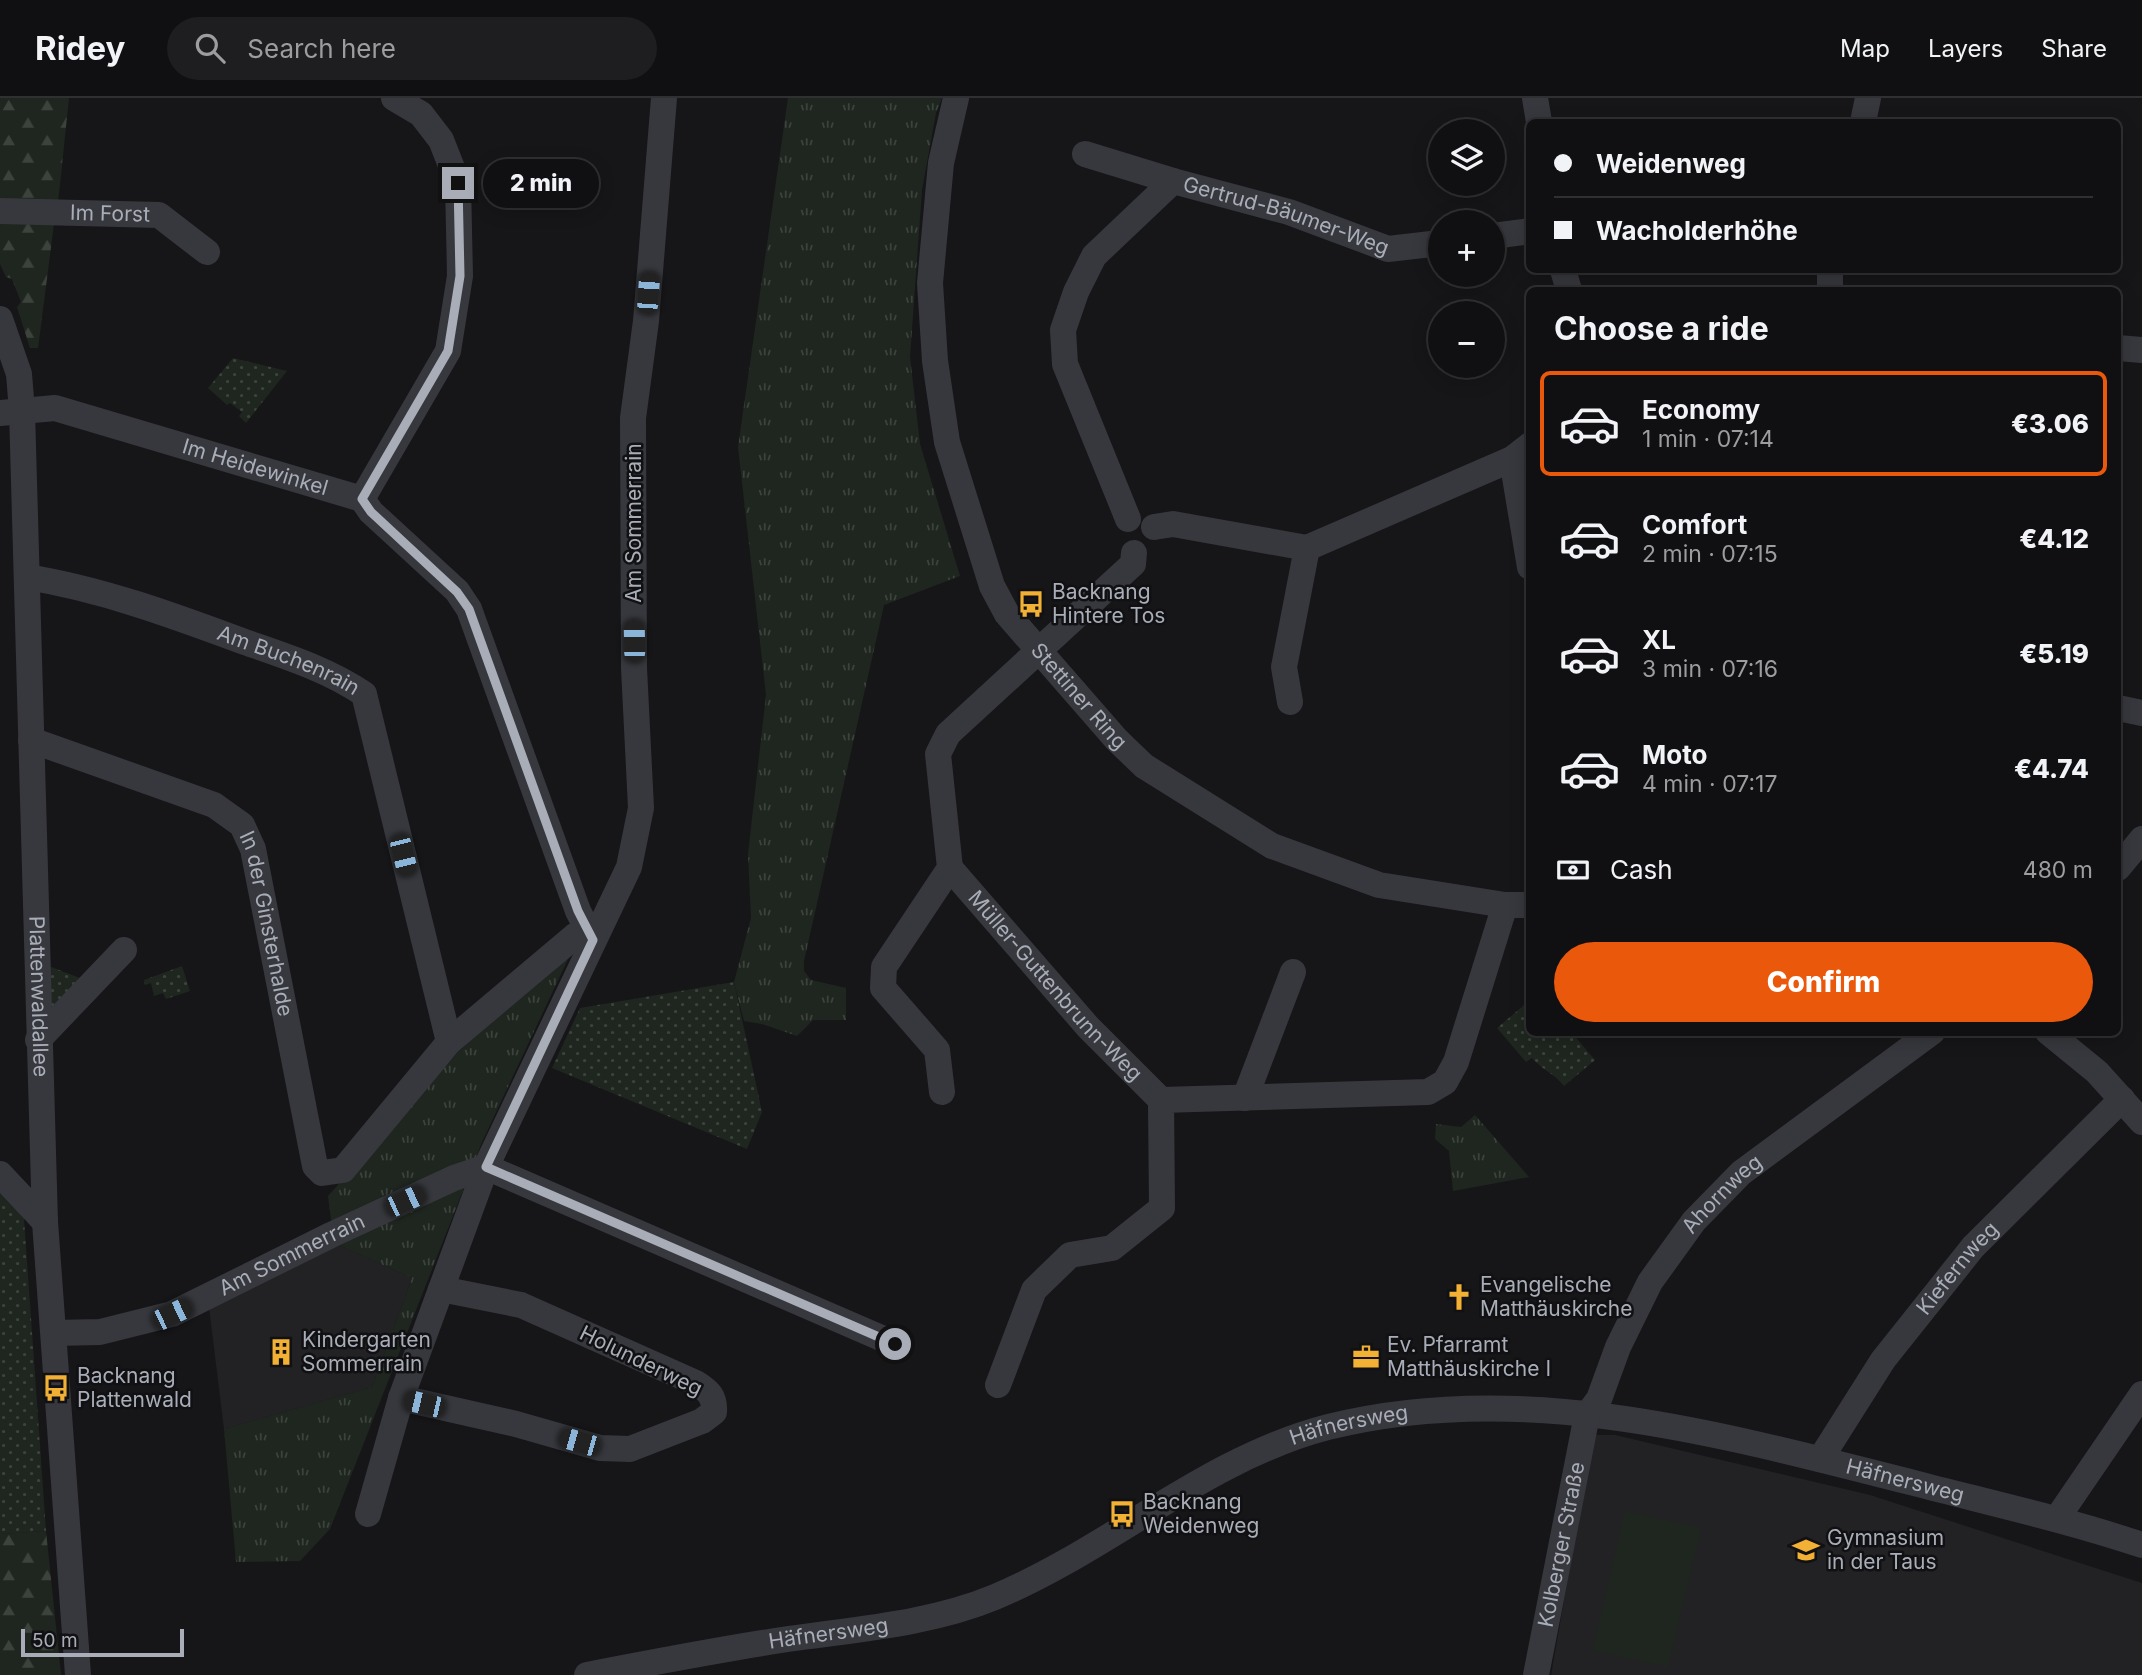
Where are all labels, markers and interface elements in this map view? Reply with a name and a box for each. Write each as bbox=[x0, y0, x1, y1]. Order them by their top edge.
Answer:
search box bbox=[167, 17, 657, 80]
text: Ridey bbox=[35, 28, 125, 68]
icon: search bbox=[191, 29, 229, 67]
text: Search here bbox=[247, 33, 396, 64]
text: Map bbox=[1840, 34, 1890, 63]
text: Layers bbox=[1928, 34, 2003, 63]
text: Share bbox=[2041, 34, 2107, 63]
map controls bbox=[1428, 119, 1505, 378]
button: layers bbox=[1428, 119, 1505, 196]
text: Weidenweg bbox=[1596, 148, 1746, 179]
callout: 2 min bbox=[482, 158, 598, 208]
route end bbox=[442, 167, 474, 199]
text: 2 min bbox=[510, 169, 572, 197]
street label: Gertrud-Bäumer-Weg bbox=[1180, 171, 1393, 260]
street label: Im Forst bbox=[70, 200, 150, 227]
button: + bbox=[1428, 210, 1505, 287]
text: Wacholderhöhe bbox=[1596, 215, 1798, 246]
car bbox=[637, 271, 660, 315]
button: − bbox=[1428, 301, 1505, 378]
text: Choose a ride bbox=[1554, 309, 1769, 348]
icon: car bbox=[1558, 392, 1621, 455]
text: Economy bbox=[1642, 394, 1760, 425]
text: €3.06 bbox=[2011, 408, 2089, 439]
text: 1 min · 07:14 bbox=[1642, 425, 1774, 453]
street label: Im Heidewinkel bbox=[179, 433, 331, 500]
street label: Am Sommerrain bbox=[621, 443, 646, 603]
icon: car bbox=[1558, 507, 1621, 570]
text: Comfort bbox=[1642, 509, 1747, 540]
text: €4.12 bbox=[2019, 523, 2089, 554]
text: 2 min · 07:15 bbox=[1642, 540, 1778, 568]
place label: Backnang Hintere Tos bbox=[1052, 579, 1165, 628]
bus stop icon: Backnang Hintere Tos bbox=[1016, 589, 1046, 619]
street label: Am Buchenrain bbox=[214, 620, 364, 700]
car bbox=[624, 620, 645, 662]
icon: car bbox=[1558, 622, 1621, 685]
text: XL bbox=[1642, 624, 1676, 655]
street label: Stettiner Ring bbox=[1026, 638, 1132, 754]
text: €5.19 bbox=[2019, 638, 2089, 669]
text: 3 min · 07:16 bbox=[1642, 655, 1778, 683]
icon: car bbox=[1558, 737, 1621, 800]
text: Moto bbox=[1642, 739, 1707, 770]
text: €4.74 bbox=[2014, 753, 2089, 784]
text: 4 min · 07:17 bbox=[1642, 770, 1778, 798]
street label: In der Ginsterhalde bbox=[234, 827, 298, 1018]
car bbox=[388, 832, 419, 878]
icon: cash bbox=[1554, 851, 1592, 889]
text: Cash bbox=[1610, 854, 1673, 885]
text: 480 m bbox=[2023, 856, 2093, 884]
street label: Müller-Guttenbrunn-Weg bbox=[963, 885, 1148, 1086]
street label: Plattenwaldallee bbox=[24, 915, 54, 1077]
button: Confirm bbox=[1554, 942, 2093, 1022]
street label: Ahornweg bbox=[1676, 1149, 1767, 1238]
car bbox=[382, 1183, 429, 1219]
street label: Am Sommerrain bbox=[215, 1208, 369, 1301]
street label: Kiefernweg bbox=[1911, 1216, 2003, 1320]
place label: Evangelische Matthäuskirche bbox=[1480, 1272, 1633, 1321]
church icon: Evangelische Matthäuskirche bbox=[1444, 1282, 1474, 1312]
car bbox=[149, 1295, 196, 1333]
street label: Holunderweg bbox=[576, 1320, 707, 1401]
place label: Kindergarten Sommerrain bbox=[302, 1327, 431, 1376]
route start bbox=[879, 1328, 911, 1360]
place label: Ev. Pfarramt Matthäuskirche I bbox=[1387, 1332, 1551, 1381]
building icon: Kindergarten Sommerrain bbox=[266, 1337, 296, 1367]
office icon: Ev. Pfarramt Matthäuskirche I bbox=[1351, 1342, 1381, 1372]
place label: Backnang Plattenwald bbox=[77, 1363, 192, 1412]
bus stop icon: Backnang Plattenwald bbox=[41, 1373, 71, 1403]
car bbox=[402, 1389, 447, 1419]
street label: Häfnersweg bbox=[1286, 1400, 1409, 1450]
car bbox=[556, 1426, 603, 1458]
street label: Häfnersweg bbox=[1844, 1453, 1967, 1507]
street label: Kolberger Straße bbox=[1533, 1460, 1590, 1629]
place label: Backnang Weidenweg bbox=[1143, 1489, 1259, 1538]
bus stop icon: Backnang Weidenweg bbox=[1107, 1499, 1137, 1529]
place label: Gymnasium in der Taus bbox=[1827, 1525, 1944, 1574]
school or university icon: Gymnasium in der Taus bbox=[1791, 1535, 1821, 1565]
street label: Häfnersweg bbox=[767, 1612, 890, 1654]
scale bar bbox=[21, 1626, 184, 1658]
text: 50 m bbox=[32, 1629, 78, 1652]

